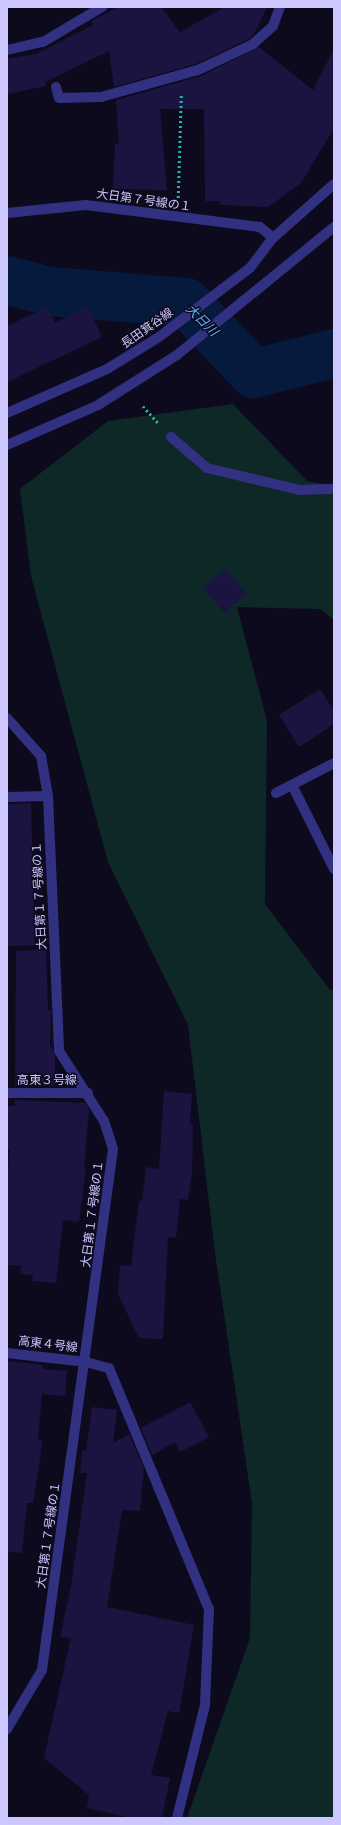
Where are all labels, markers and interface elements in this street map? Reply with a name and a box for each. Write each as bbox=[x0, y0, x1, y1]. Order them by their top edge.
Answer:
street label: 大日第７号線の１ bbox=[95, 186, 193, 214]
water label: 大日川 bbox=[183, 301, 221, 339]
street label: 長田箕谷線 bbox=[118, 305, 176, 351]
street label: 大日第１７号線の１ bbox=[29, 842, 49, 950]
street label: 高東３号線 bbox=[17, 1073, 77, 1087]
street label: 大日第１７号線の１ bbox=[78, 1160, 106, 1268]
street label: 高東４号線 bbox=[17, 1333, 79, 1355]
street label: 大日第１７号線の１ bbox=[33, 1481, 63, 1589]

